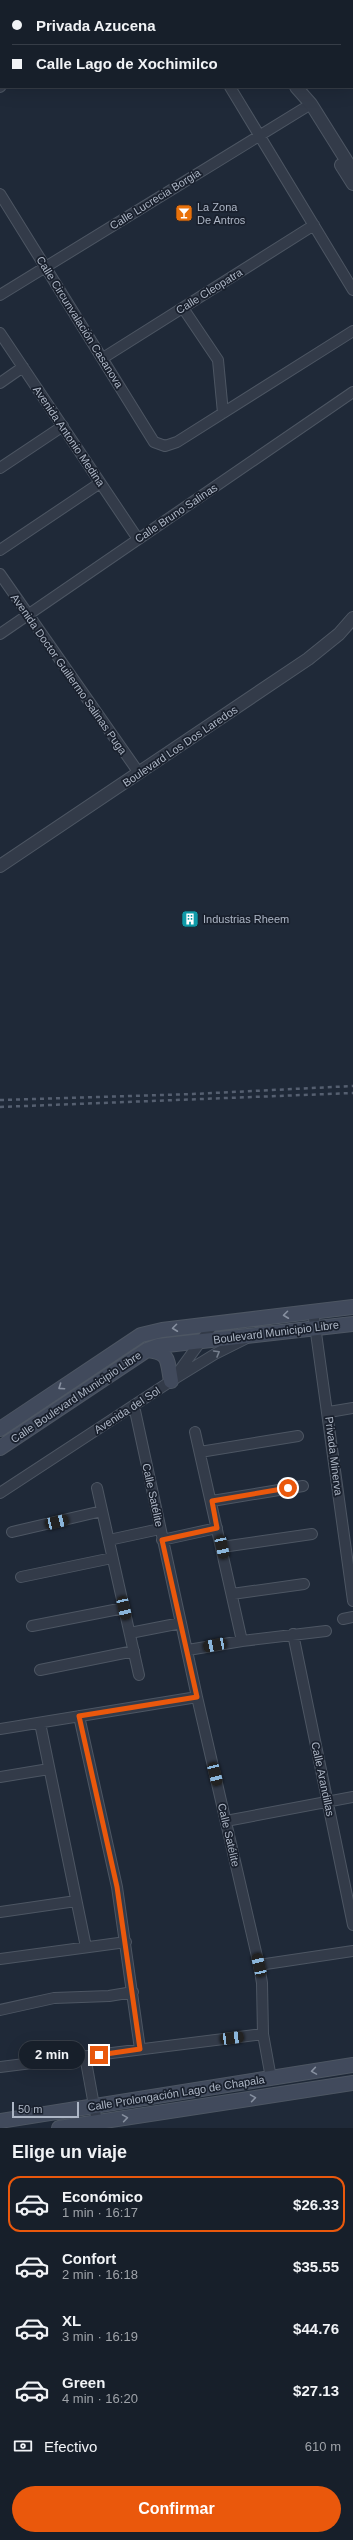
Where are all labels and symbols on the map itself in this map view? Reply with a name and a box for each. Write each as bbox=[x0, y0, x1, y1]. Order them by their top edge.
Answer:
street label: Calle Lucrecia Borgia bbox=[107, 166, 203, 232]
place label: La Zona De Antros bbox=[197, 201, 246, 226]
bar icon: La Zona De Antros bbox=[174, 203, 194, 223]
street label: Calle Circunvalación Casanova bbox=[34, 254, 126, 391]
street label: Calle Cleopatra bbox=[174, 265, 245, 316]
street label: Avenida Antonio Medina bbox=[31, 384, 108, 489]
street label: Calle Bruno Salinas bbox=[133, 481, 220, 545]
street label: Avenida Doctor Guillermo Salinas Puga bbox=[9, 592, 130, 757]
street label: Boulevard Los Dos Laredos bbox=[120, 703, 240, 789]
building icon: Industrias Rheem bbox=[180, 909, 200, 929]
place label: Industrias Rheem bbox=[203, 913, 289, 925]
one-way arrow bbox=[283, 1310, 290, 1319]
street label: Boulevard Municipio Libre bbox=[212, 1318, 340, 1346]
one-way arrow bbox=[172, 1323, 178, 1332]
street label: Calle Boulevard Municipio Libre bbox=[9, 1349, 143, 1445]
one-way arrow bbox=[213, 1350, 220, 1357]
one-way arrow bbox=[58, 1382, 65, 1390]
street label: Avenida del Sol bbox=[92, 1384, 162, 1436]
street label: Privada Minerva bbox=[323, 1416, 345, 1497]
street label: Calle Satélite bbox=[140, 1462, 166, 1528]
route start bbox=[279, 1479, 297, 1497]
car bbox=[44, 1513, 70, 1531]
car bbox=[214, 1534, 230, 1560]
car bbox=[115, 1595, 133, 1621]
car bbox=[202, 1637, 228, 1653]
street label: Calle Arandillas bbox=[309, 1741, 337, 1818]
car bbox=[206, 1761, 224, 1787]
street label: Calle Satélite bbox=[216, 1802, 242, 1868]
car bbox=[250, 1952, 268, 1978]
car bbox=[219, 2031, 245, 2045]
callout: 2 min bbox=[19, 2041, 85, 2069]
route end bbox=[90, 2046, 108, 2064]
one-way arrow bbox=[311, 2066, 318, 2075]
street label: Calle Prolongación Lago de Chapala bbox=[87, 2073, 266, 2113]
one-way arrow bbox=[250, 2094, 257, 2103]
scale bar bbox=[12, 2100, 79, 2119]
one-way arrow bbox=[122, 2114, 128, 2123]

